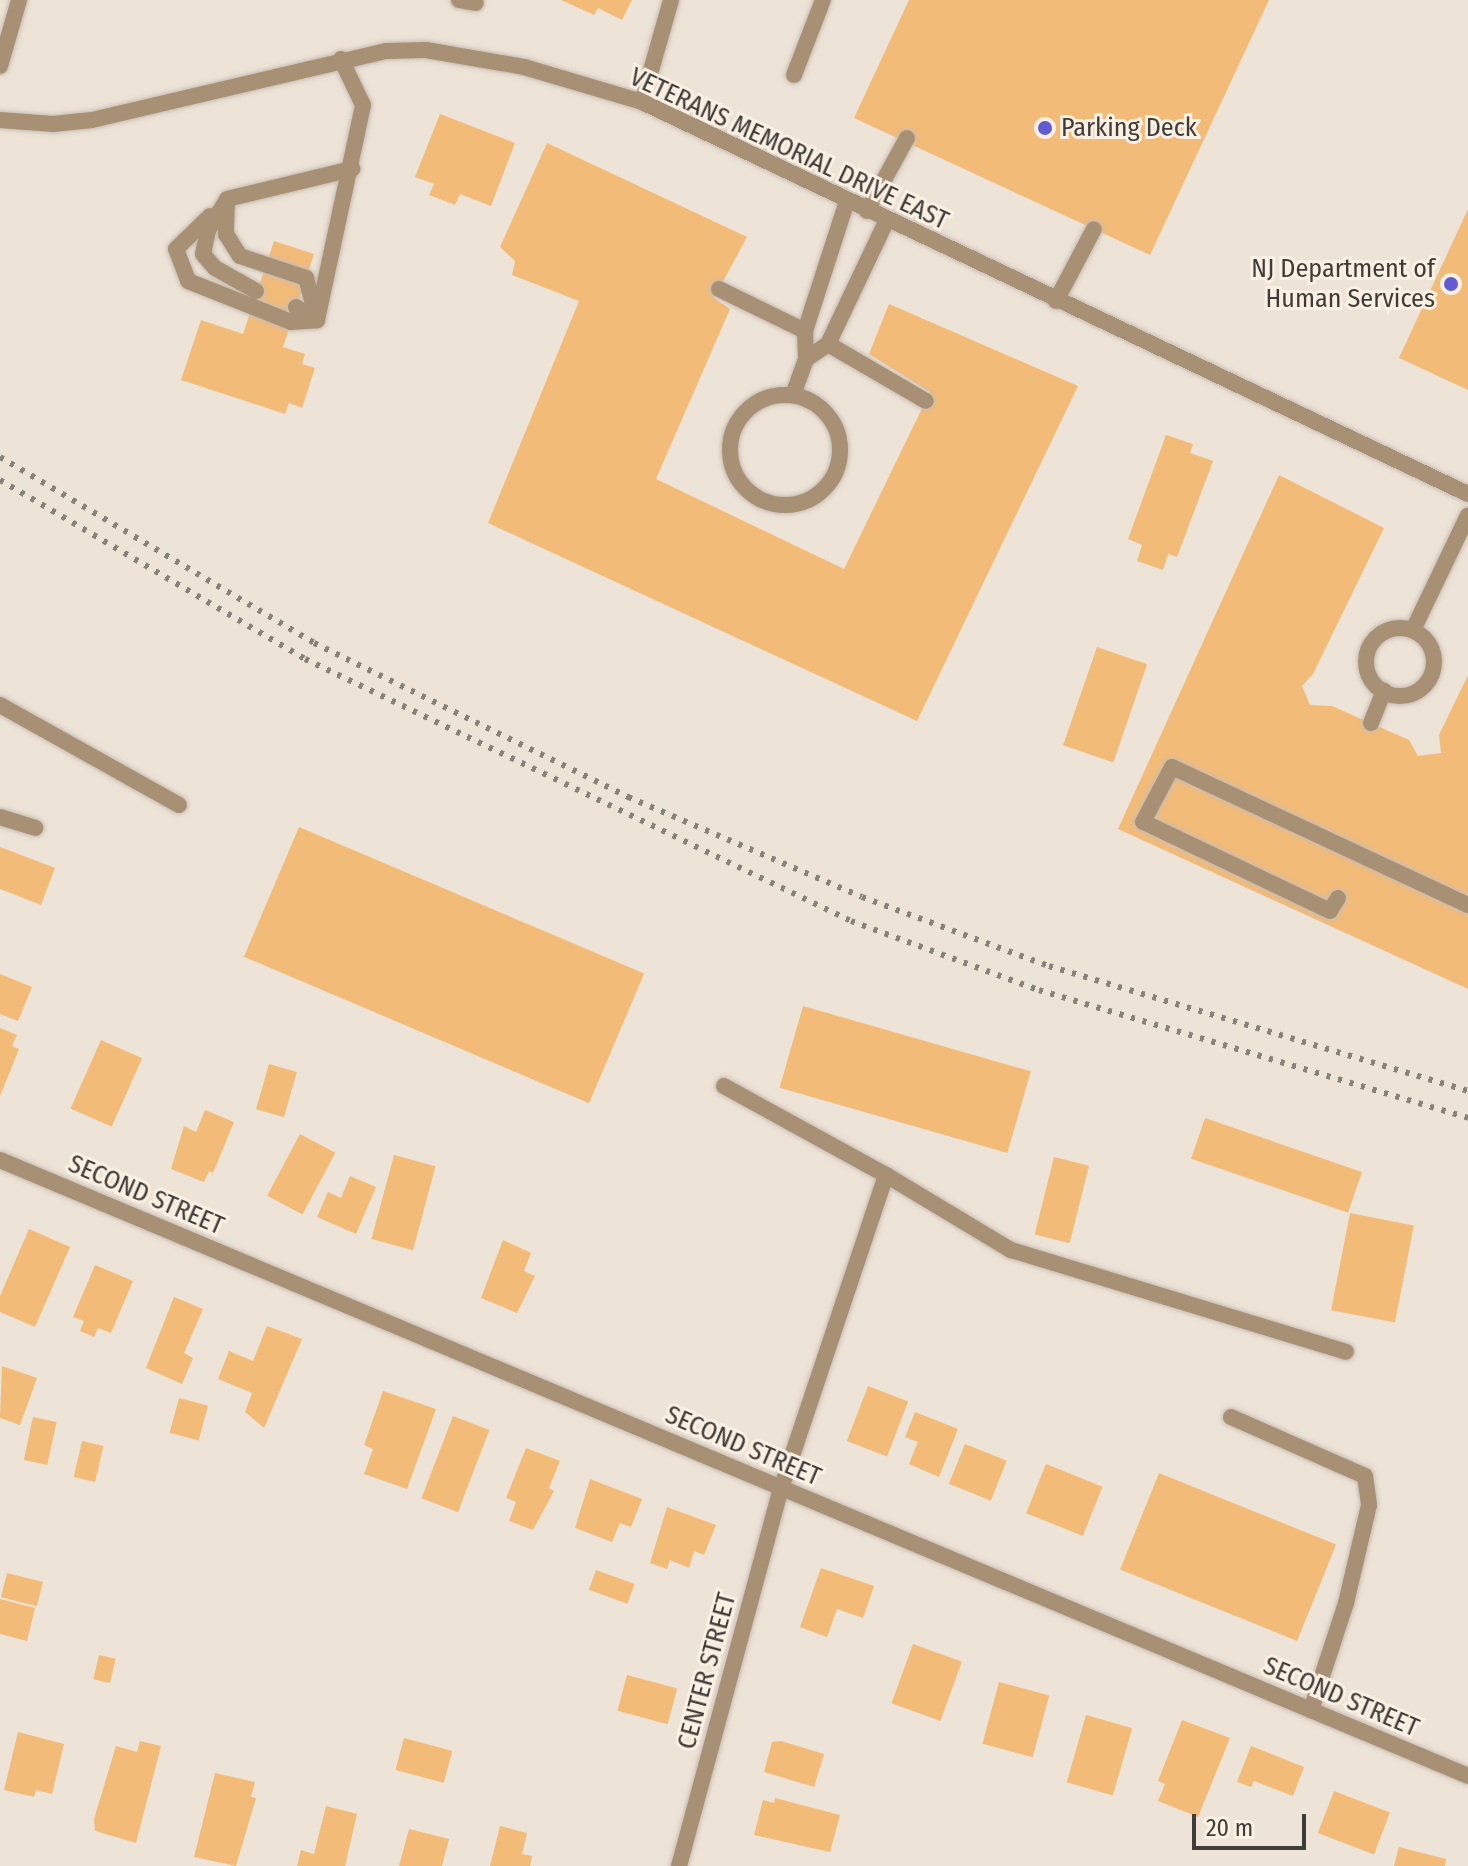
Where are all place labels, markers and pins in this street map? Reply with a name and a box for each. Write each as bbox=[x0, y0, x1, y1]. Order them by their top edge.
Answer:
place label: Parking Deck bbox=[1061, 112, 1197, 144]
marker: Parking Deck bbox=[1036, 119, 1054, 137]
place label: NJ Department of Human Services bbox=[1251, 253, 1435, 314]
marker: NJ Department of Human Services bbox=[1442, 275, 1460, 293]

